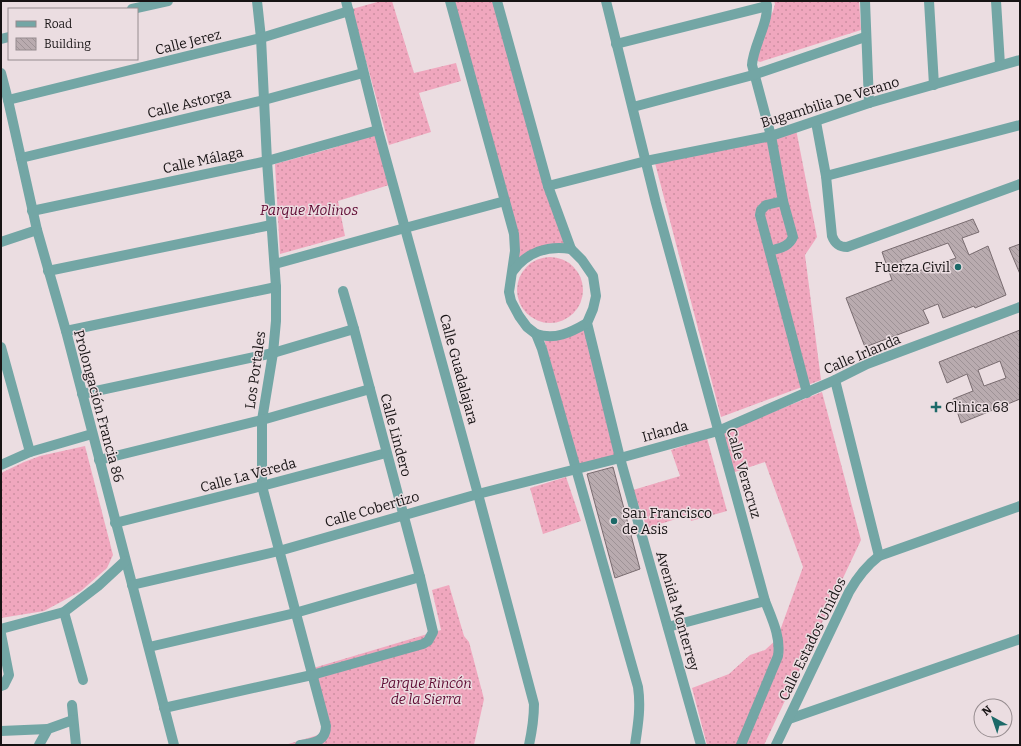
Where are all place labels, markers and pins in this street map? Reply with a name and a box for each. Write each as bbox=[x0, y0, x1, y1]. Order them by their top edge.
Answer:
place label: Fuerza Civil bbox=[875, 259, 950, 276]
marker: Fuerza Civil bbox=[953, 262, 963, 272]
place label: Clinica 68 bbox=[945, 399, 1009, 416]
marker: Clinica 68 bbox=[930, 401, 942, 413]
place label: San Francisco de Asis bbox=[622, 505, 712, 538]
marker: San Francisco de Asis bbox=[609, 516, 619, 526]

